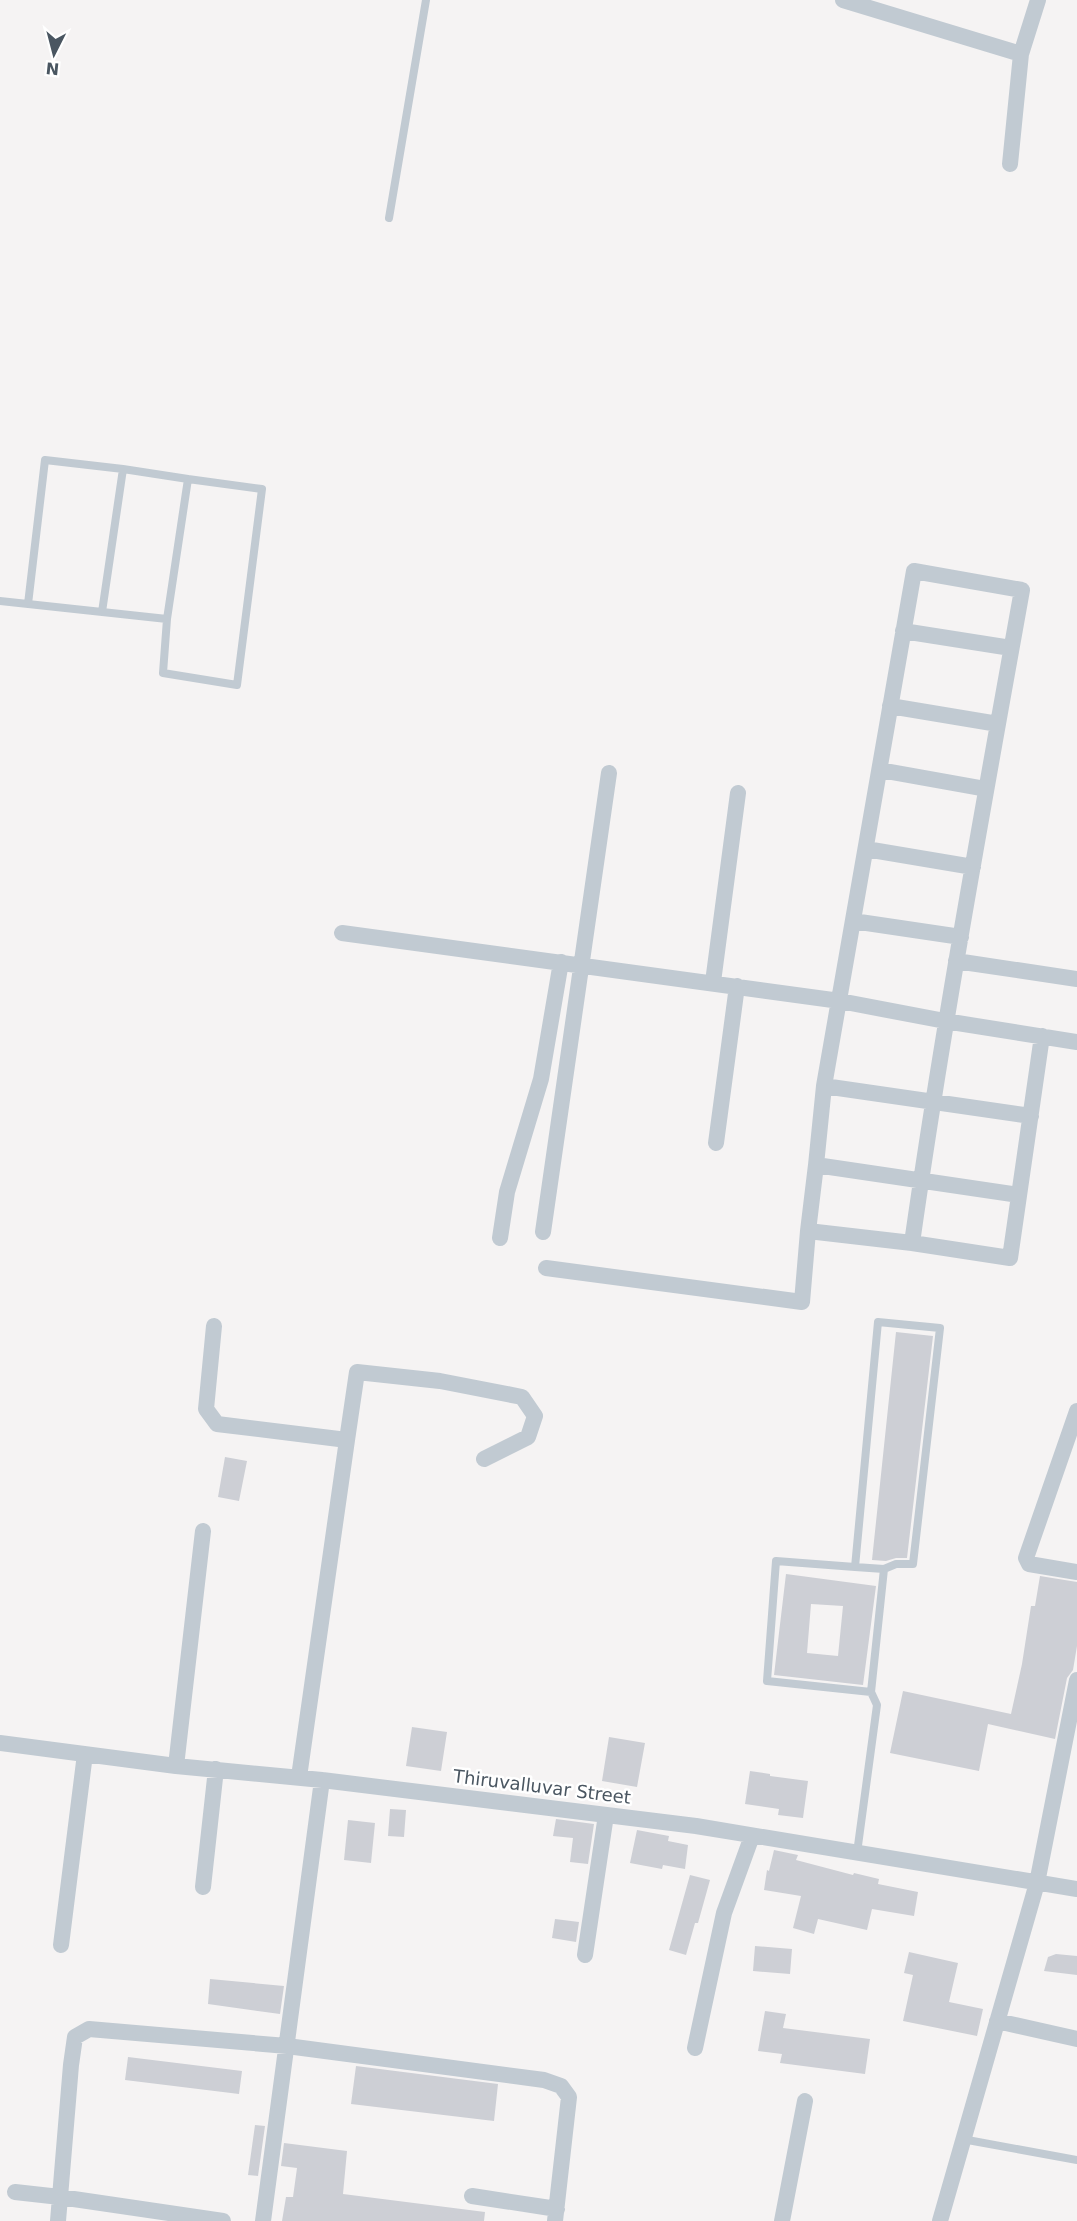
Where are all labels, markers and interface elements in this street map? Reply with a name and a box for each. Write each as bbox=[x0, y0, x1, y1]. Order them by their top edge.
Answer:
north arrow bbox=[24, 24, 84, 84]
text: N bbox=[45, 58, 60, 79]
street label: Thiruvalluvar Street bbox=[451, 1765, 632, 1808]

